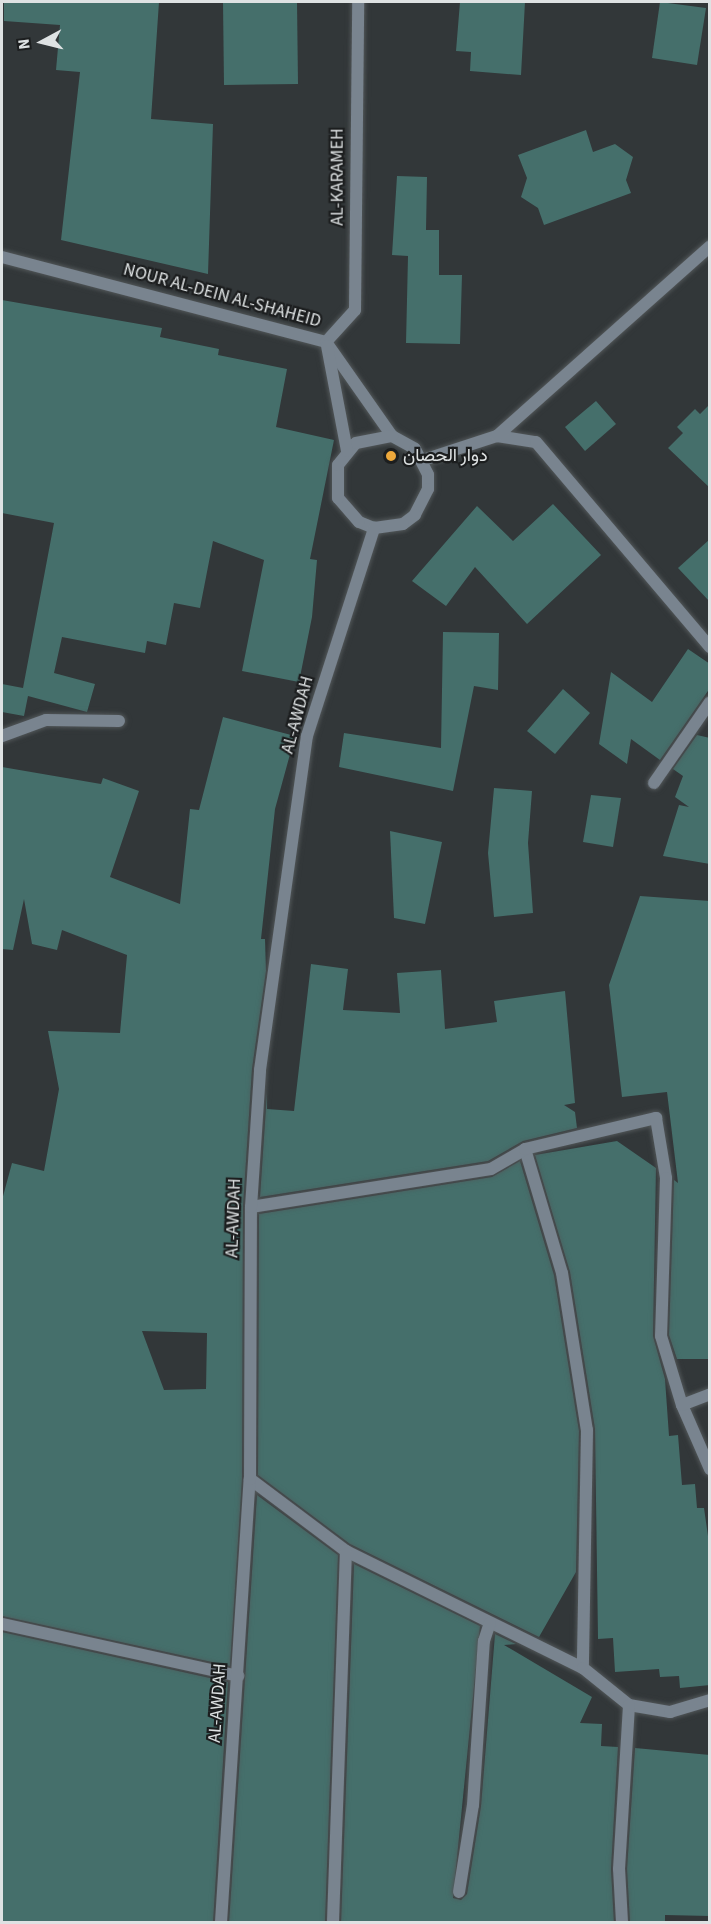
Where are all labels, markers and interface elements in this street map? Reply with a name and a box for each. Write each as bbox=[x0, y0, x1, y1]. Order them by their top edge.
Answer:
north arrow bbox=[12, 12, 72, 72]
text: N bbox=[13, 38, 36, 51]
street label: AL-KARAMEH bbox=[327, 128, 349, 226]
street label: NOUR AL-DEIN AL-SHAHEID bbox=[121, 259, 323, 333]
place label: دوار الحصان bbox=[403, 445, 488, 467]
marker: دوار الحصان bbox=[384, 449, 398, 463]
street label: AL-AWDAH bbox=[277, 674, 319, 756]
street label: AL-AWDAH bbox=[222, 1178, 246, 1258]
street label: AL-AWDAH bbox=[204, 1663, 232, 1743]

